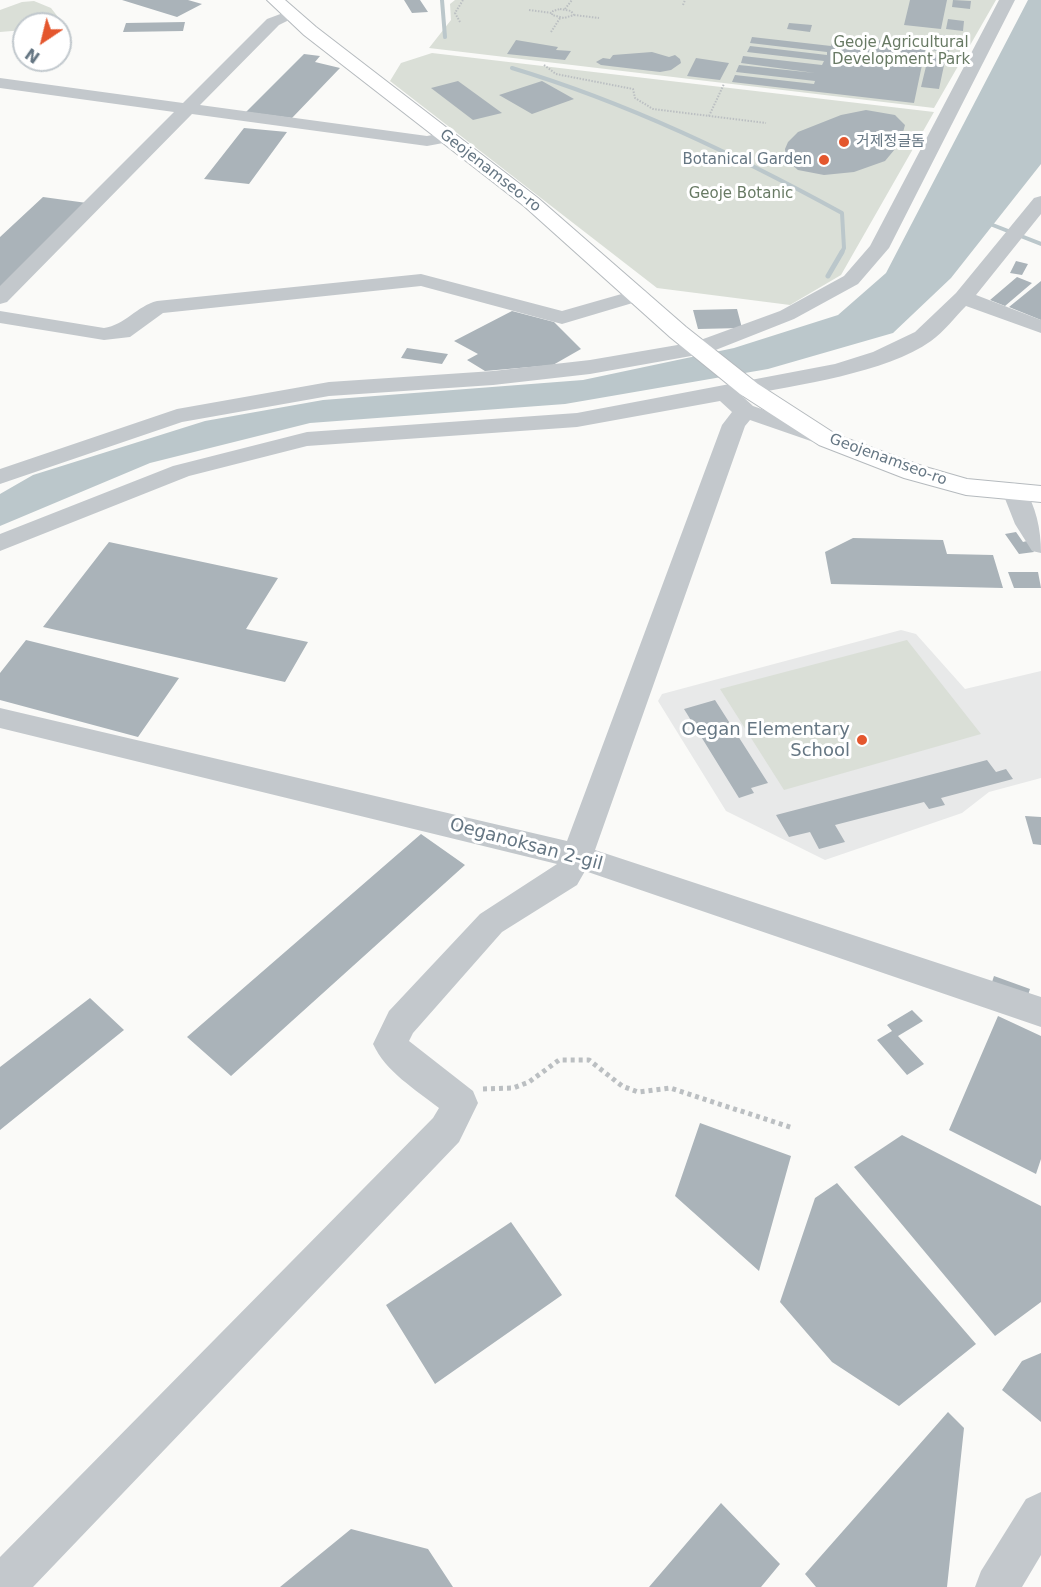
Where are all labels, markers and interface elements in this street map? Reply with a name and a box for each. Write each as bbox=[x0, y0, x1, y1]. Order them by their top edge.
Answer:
north arrow bbox=[12, 12, 72, 72]
park label: Geoje Agricultural Development Park bbox=[832, 34, 970, 69]
text: N bbox=[22, 44, 43, 67]
street label: Geojenamseo-ro bbox=[436, 126, 544, 216]
place label: 거제정글돔 bbox=[856, 133, 925, 151]
marker: 거제정글돔 bbox=[837, 135, 851, 149]
place label: Botanical Garden bbox=[682, 151, 812, 169]
marker: Botanical Garden bbox=[817, 153, 831, 167]
park label: Geoje Botanic bbox=[689, 185, 793, 203]
street label: Geojenamseo-ro bbox=[827, 430, 949, 490]
place label: Oegan Elementary School bbox=[682, 719, 850, 762]
marker: Oegan Elementary School bbox=[855, 733, 869, 747]
street label: Oeganoksan 2-gil bbox=[447, 814, 605, 876]

